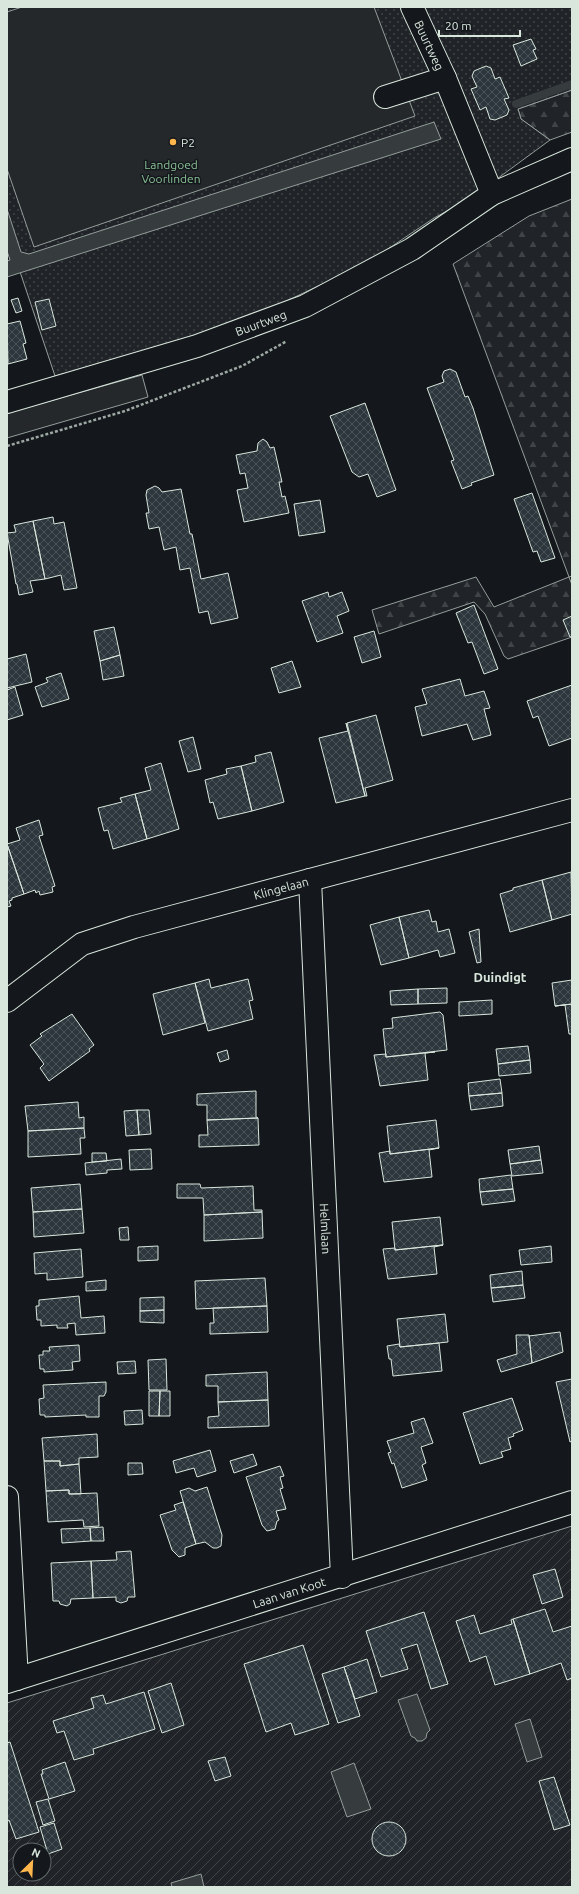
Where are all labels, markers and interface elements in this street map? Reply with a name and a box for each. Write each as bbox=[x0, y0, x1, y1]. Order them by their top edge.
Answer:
scale bar bbox=[439, 12, 520, 38]
street label: Buurtweg bbox=[413, 18, 447, 72]
text: 20 m bbox=[445, 19, 472, 32]
place label: P2 bbox=[181, 136, 195, 149]
marker: P2 bbox=[168, 137, 178, 147]
park label: Landgoed Voorlinden bbox=[141, 158, 201, 185]
street label: Buurtweg bbox=[233, 307, 288, 338]
street label: Klingelaan bbox=[252, 874, 310, 901]
district label: Duindigt bbox=[474, 970, 527, 984]
street label: Helmlaan bbox=[318, 1203, 334, 1254]
street label: Laan van Koot bbox=[251, 1574, 327, 1610]
north arrow bbox=[12, 1842, 52, 1882]
text: N bbox=[30, 1846, 42, 1860]

